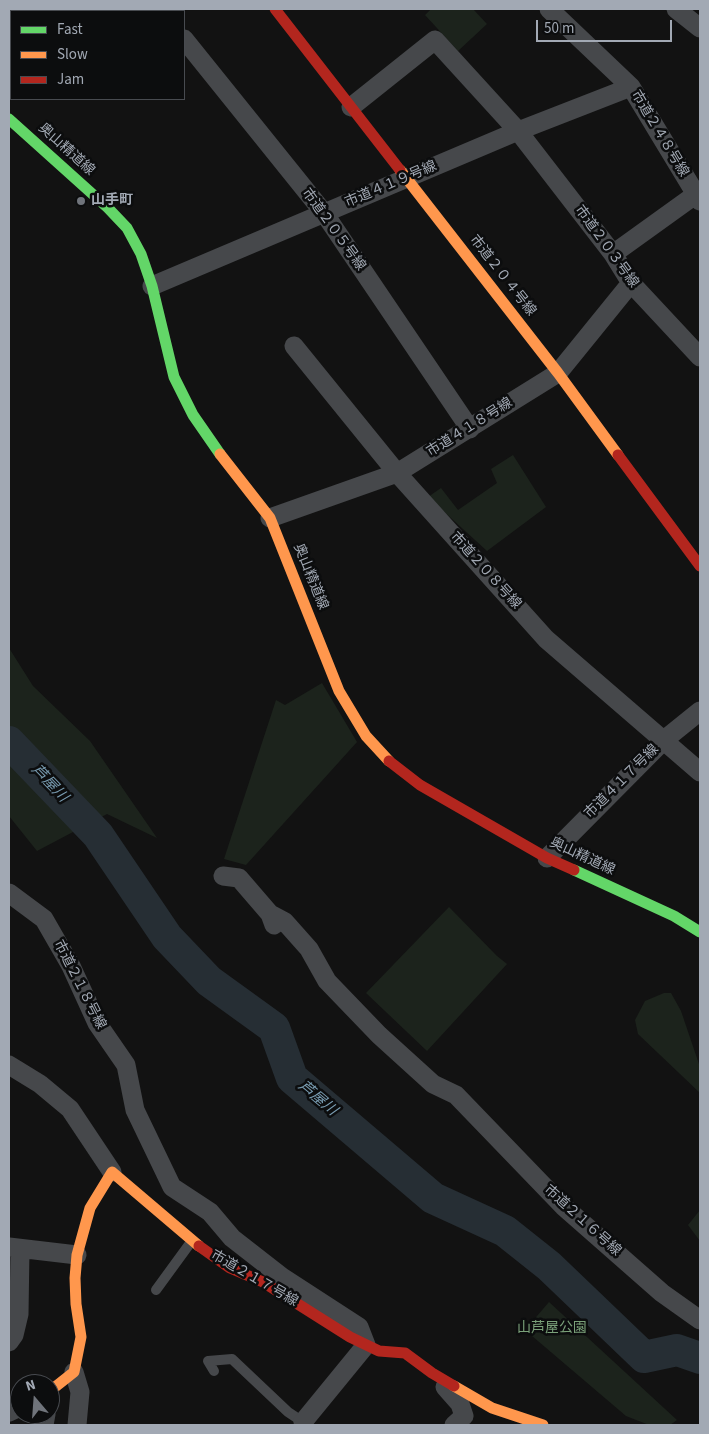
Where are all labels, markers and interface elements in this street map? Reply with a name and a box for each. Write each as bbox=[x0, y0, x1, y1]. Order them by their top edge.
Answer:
legend bbox=[10, 10, 185, 100]
scale bar bbox=[539, 10, 675, 42]
text: 50 m bbox=[544, 18, 574, 39]
text: Fast bbox=[57, 19, 83, 40]
text: Slow bbox=[57, 44, 88, 65]
text: Jam bbox=[57, 69, 84, 90]
street label: 市道２４８号線 bbox=[627, 88, 691, 180]
street label: 奥山精道線 bbox=[34, 120, 98, 180]
street label: 市道４１９号線 bbox=[343, 158, 439, 212]
street label: 市道２０５号線 bbox=[297, 185, 369, 275]
place label: 山手町 bbox=[91, 193, 133, 209]
marker: 山手町 bbox=[75, 195, 87, 207]
street label: 市道２０３号線 bbox=[570, 202, 642, 292]
street label: 市道２０４号線 bbox=[465, 232, 539, 320]
street label: 市道４１８号線 bbox=[424, 395, 516, 461]
street label: 市道２０８号線 bbox=[446, 529, 524, 613]
street label: 奥山精道線 bbox=[289, 541, 331, 613]
street label: 市道４１７号線 bbox=[581, 741, 663, 823]
water label: 芦屋川 bbox=[27, 762, 71, 806]
street label: 奥山精道線 bbox=[547, 835, 617, 879]
street label: 市道２１８号線 bbox=[49, 938, 109, 1032]
water label: 芦屋川 bbox=[294, 1078, 340, 1120]
street label: 市道２１６号線 bbox=[540, 1182, 624, 1260]
street label: 市道２１７号線 bbox=[207, 1247, 301, 1311]
park label: 山芦屋公園 bbox=[517, 1321, 587, 1337]
north arrow bbox=[10, 1374, 60, 1424]
text: N bbox=[23, 1375, 38, 1397]

